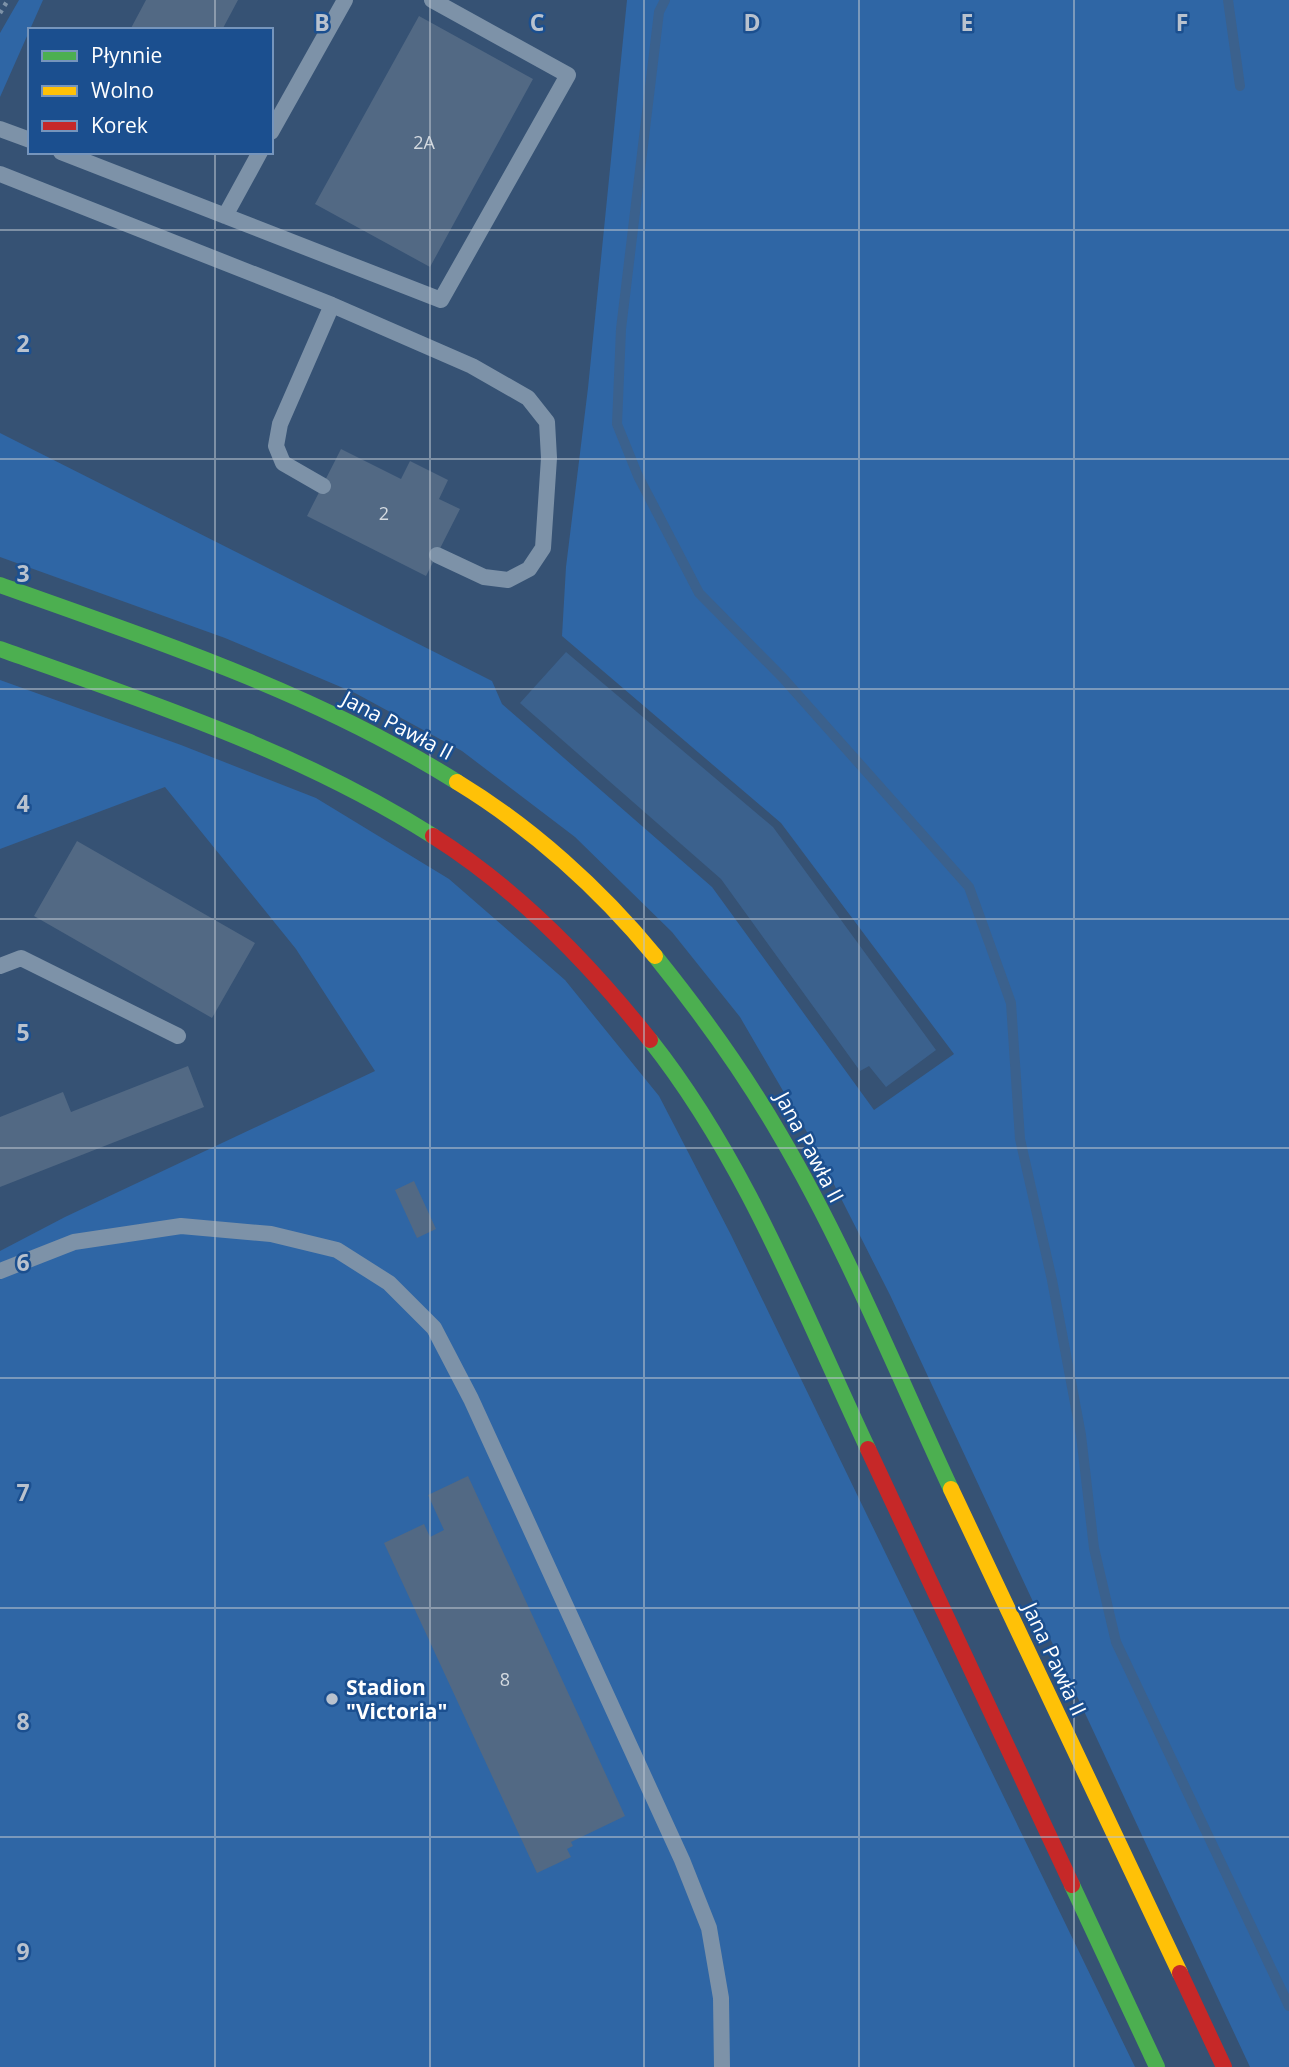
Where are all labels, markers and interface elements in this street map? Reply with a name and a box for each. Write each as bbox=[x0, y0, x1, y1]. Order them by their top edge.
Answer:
text: B bbox=[314, 6, 330, 38]
text: C bbox=[530, 6, 544, 38]
text: D bbox=[743, 6, 761, 38]
text: E bbox=[961, 6, 973, 38]
text: F bbox=[1176, 6, 1188, 38]
legend bbox=[28, 28, 273, 154]
text: Płynnie bbox=[91, 41, 162, 69]
text: Wolno bbox=[91, 76, 154, 104]
text: Korek bbox=[91, 111, 148, 139]
house number: 2A bbox=[413, 130, 435, 154]
text: 2 bbox=[16, 327, 30, 359]
house number: 2 bbox=[379, 501, 389, 525]
text: 3 bbox=[16, 557, 30, 589]
street label: Jana Pawła II bbox=[336, 683, 458, 766]
text: 4 bbox=[16, 787, 30, 819]
text: 5 bbox=[16, 1016, 30, 1048]
street label: Jana Pawła II bbox=[768, 1085, 851, 1207]
text: 6 bbox=[16, 1246, 30, 1278]
text: 7 bbox=[16, 1476, 30, 1508]
street label: Jana Pawła II bbox=[1016, 1596, 1093, 1720]
house number: 8 bbox=[500, 1667, 510, 1691]
place label: Stadion "Victoria" bbox=[346, 1673, 447, 1725]
marker: Stadion "Victoria" bbox=[324, 1691, 340, 1707]
text: 8 bbox=[16, 1705, 30, 1737]
text: 9 bbox=[16, 1935, 30, 1967]

